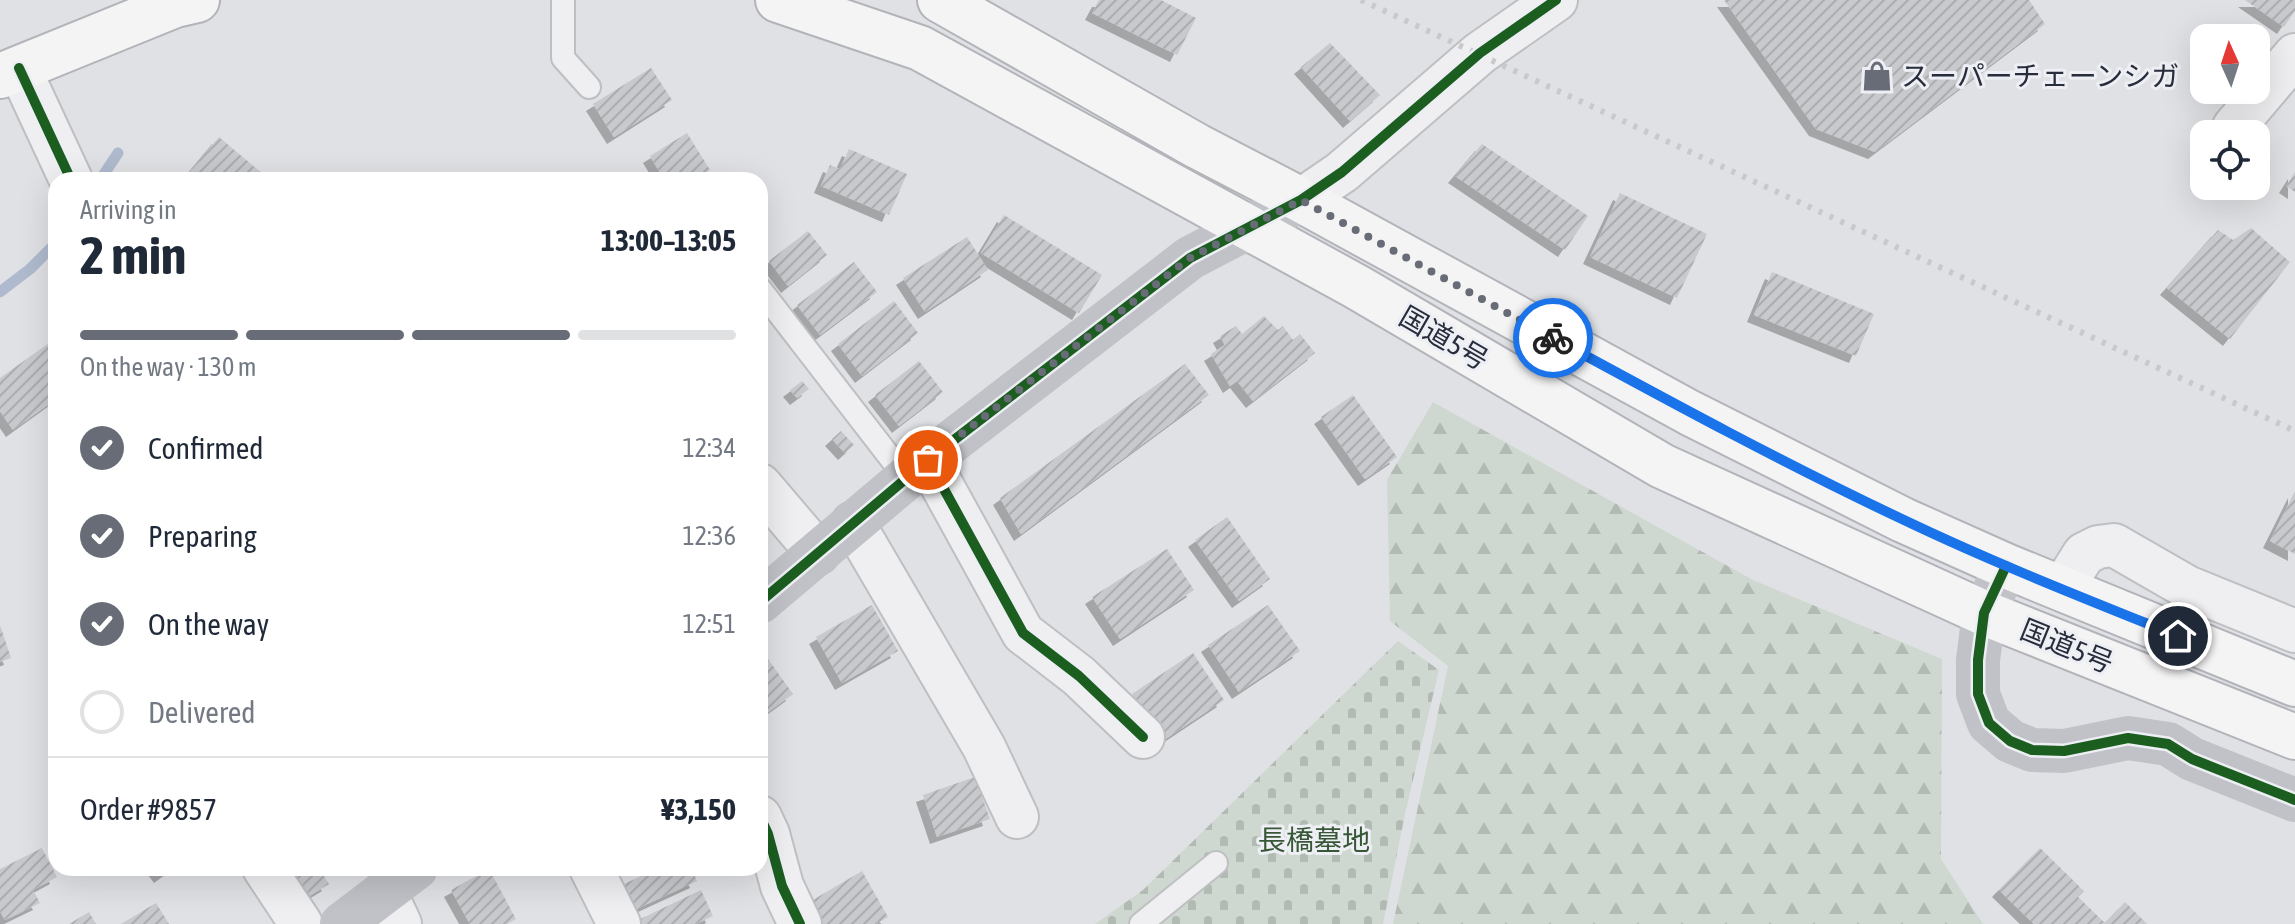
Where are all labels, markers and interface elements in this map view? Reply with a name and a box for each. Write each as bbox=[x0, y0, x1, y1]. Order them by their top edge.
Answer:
north arrow bbox=[2190, 24, 2270, 104]
map controls bbox=[2190, 24, 2270, 200]
shop icon: スーパーチェーンシガ bbox=[1860, 59, 1894, 93]
place label: スーパーチェーンシガ bbox=[1901, 60, 2179, 92]
button: locate bbox=[2190, 120, 2270, 200]
text: Arriving in bbox=[80, 195, 177, 225]
text: 13:00–13:05 bbox=[601, 223, 736, 257]
text: 2 min bbox=[80, 225, 186, 285]
courier bbox=[1513, 298, 1593, 378]
street label: 国道5号 bbox=[1394, 300, 1494, 376]
icon: bike bbox=[1531, 316, 1575, 360]
text: On the way · 130 m bbox=[80, 352, 257, 382]
icon: check bbox=[80, 426, 124, 470]
pin bbox=[894, 426, 962, 494]
text: Confirmed bbox=[148, 431, 263, 465]
text: 12:34 bbox=[682, 433, 736, 463]
icon: bag bbox=[906, 438, 950, 482]
icon: check bbox=[80, 514, 124, 558]
text: Preparing bbox=[148, 519, 257, 553]
text: 12:36 bbox=[682, 521, 736, 551]
icon: check bbox=[80, 602, 124, 646]
pin bbox=[2144, 602, 2212, 670]
text: On the way bbox=[148, 607, 269, 641]
text: 12:51 bbox=[682, 609, 736, 639]
street label: 国道5号 bbox=[2016, 613, 2118, 679]
icon: home bbox=[2156, 614, 2200, 658]
text: Delivered bbox=[148, 695, 256, 729]
text: Order #9857 bbox=[80, 792, 217, 826]
text: ¥3,150 bbox=[661, 792, 736, 826]
park label: 長橋墓地 bbox=[1258, 824, 1370, 856]

